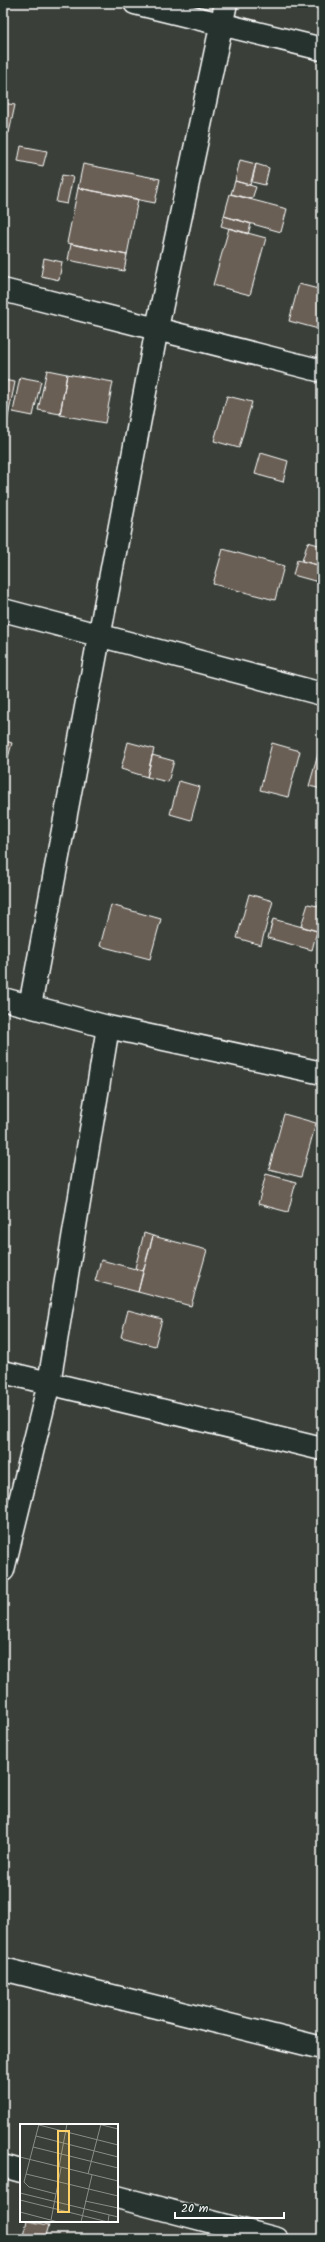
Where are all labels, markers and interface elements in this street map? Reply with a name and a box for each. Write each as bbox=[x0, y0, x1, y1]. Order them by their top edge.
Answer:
inset map bbox=[20, 2124, 118, 2222]
scale bar bbox=[175, 2194, 284, 2220]
text: 20 m bbox=[181, 2199, 209, 2218]

